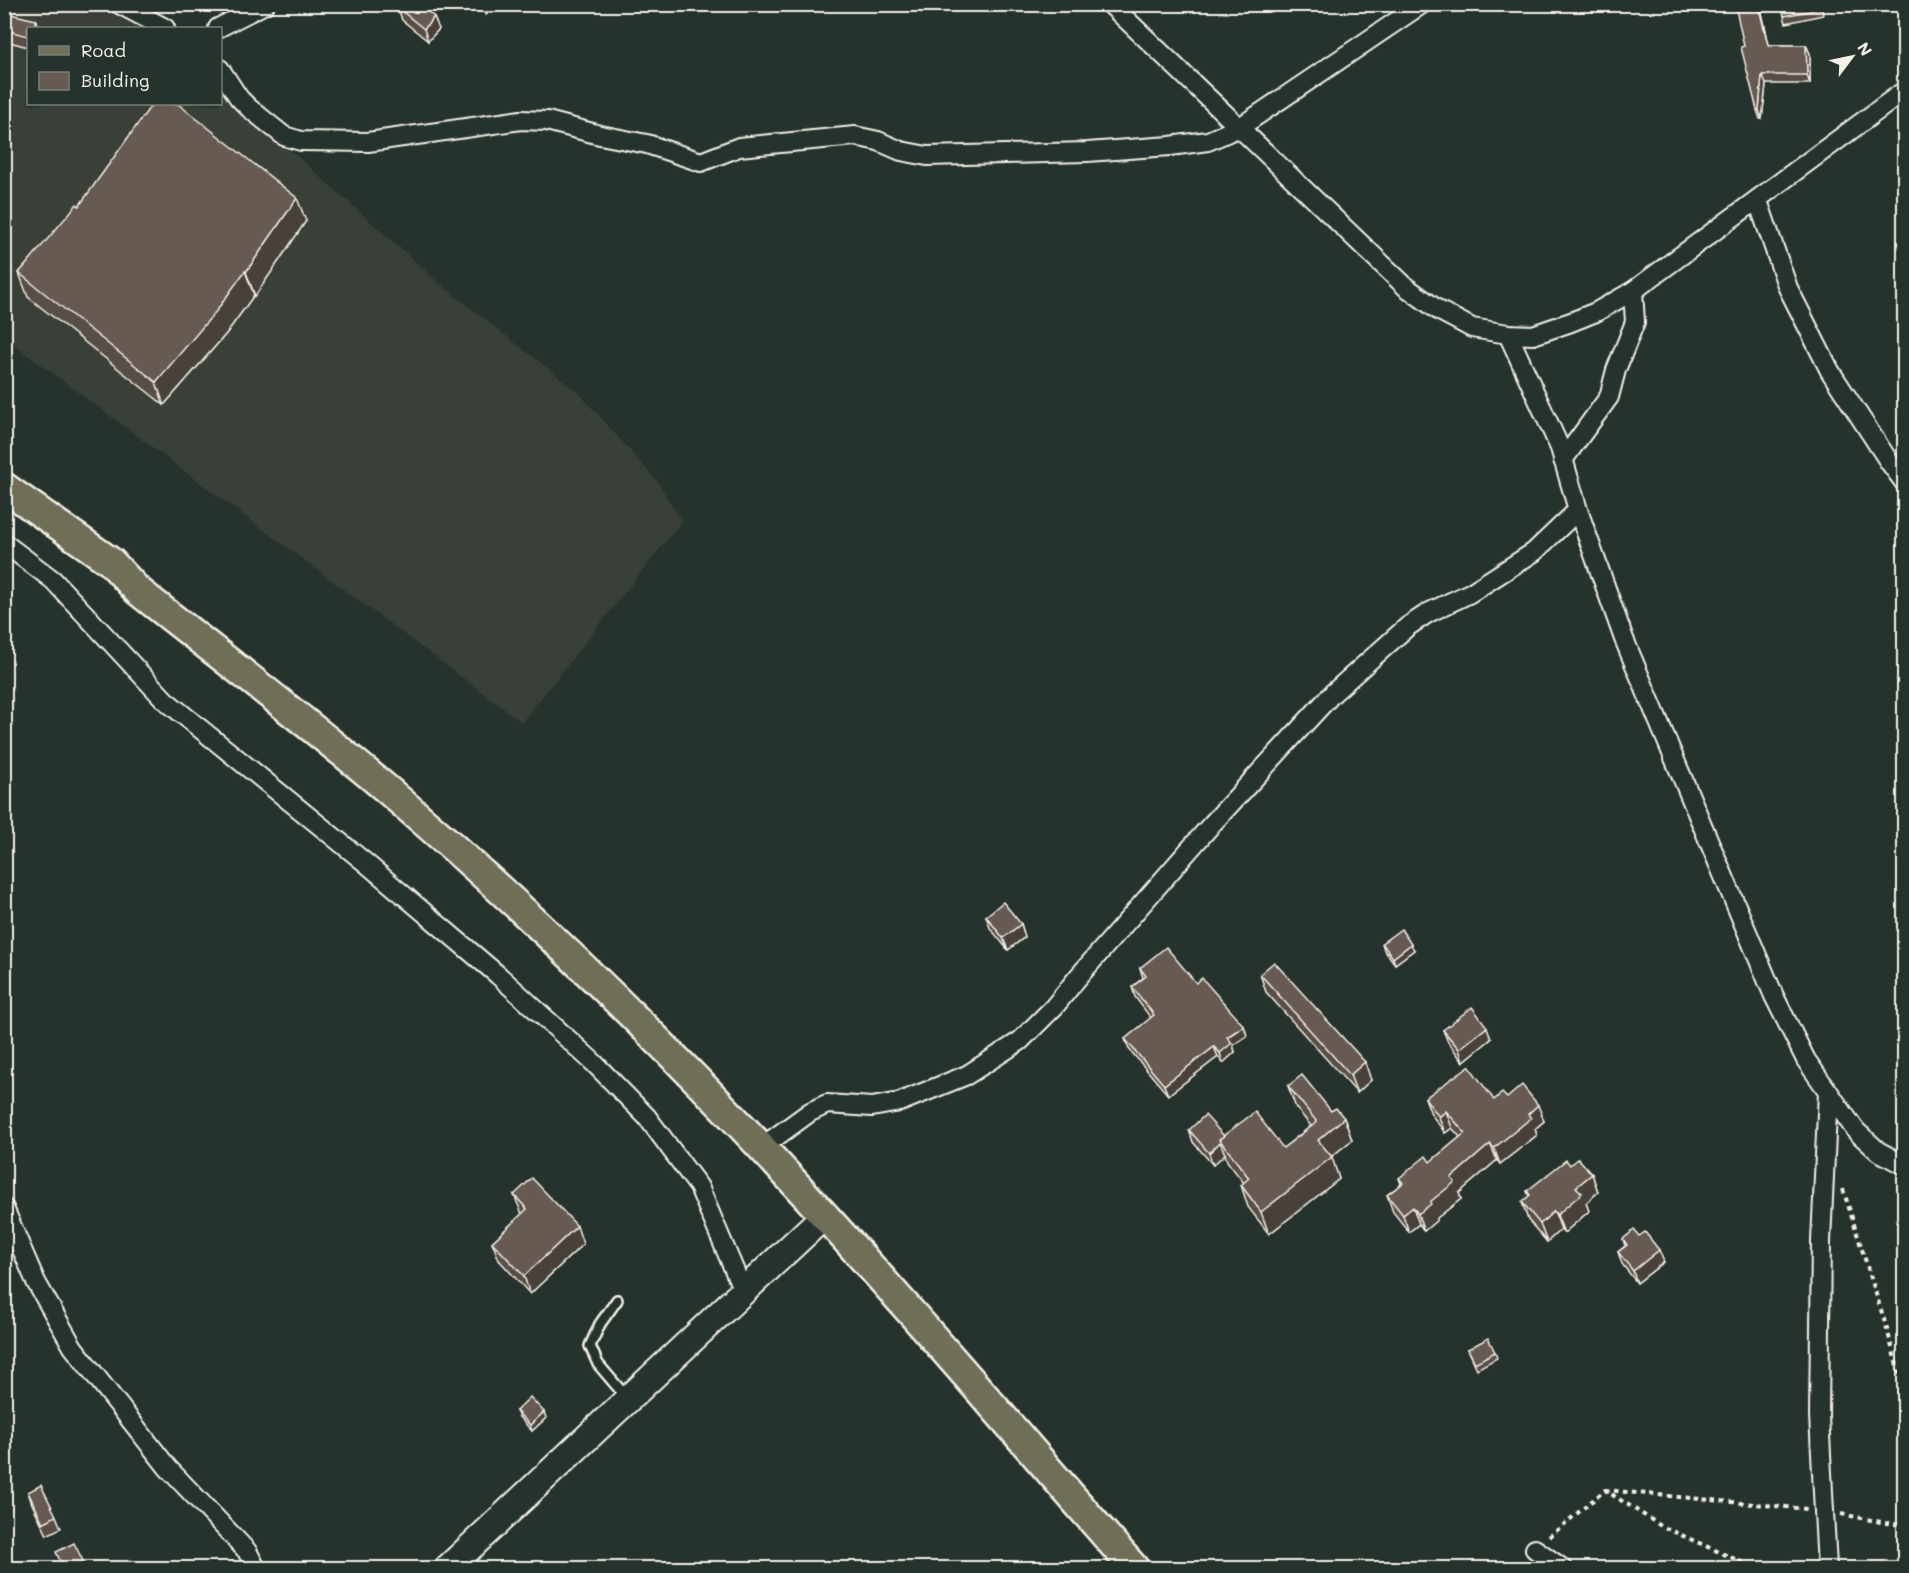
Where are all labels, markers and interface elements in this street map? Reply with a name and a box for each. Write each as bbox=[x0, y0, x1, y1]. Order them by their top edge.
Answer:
legend bbox=[27, 27, 222, 105]
north arrow bbox=[1822, 27, 1882, 87]
text: Road bbox=[81, 38, 126, 62]
text: N bbox=[1853, 38, 1877, 60]
text: Building bbox=[81, 68, 149, 92]

